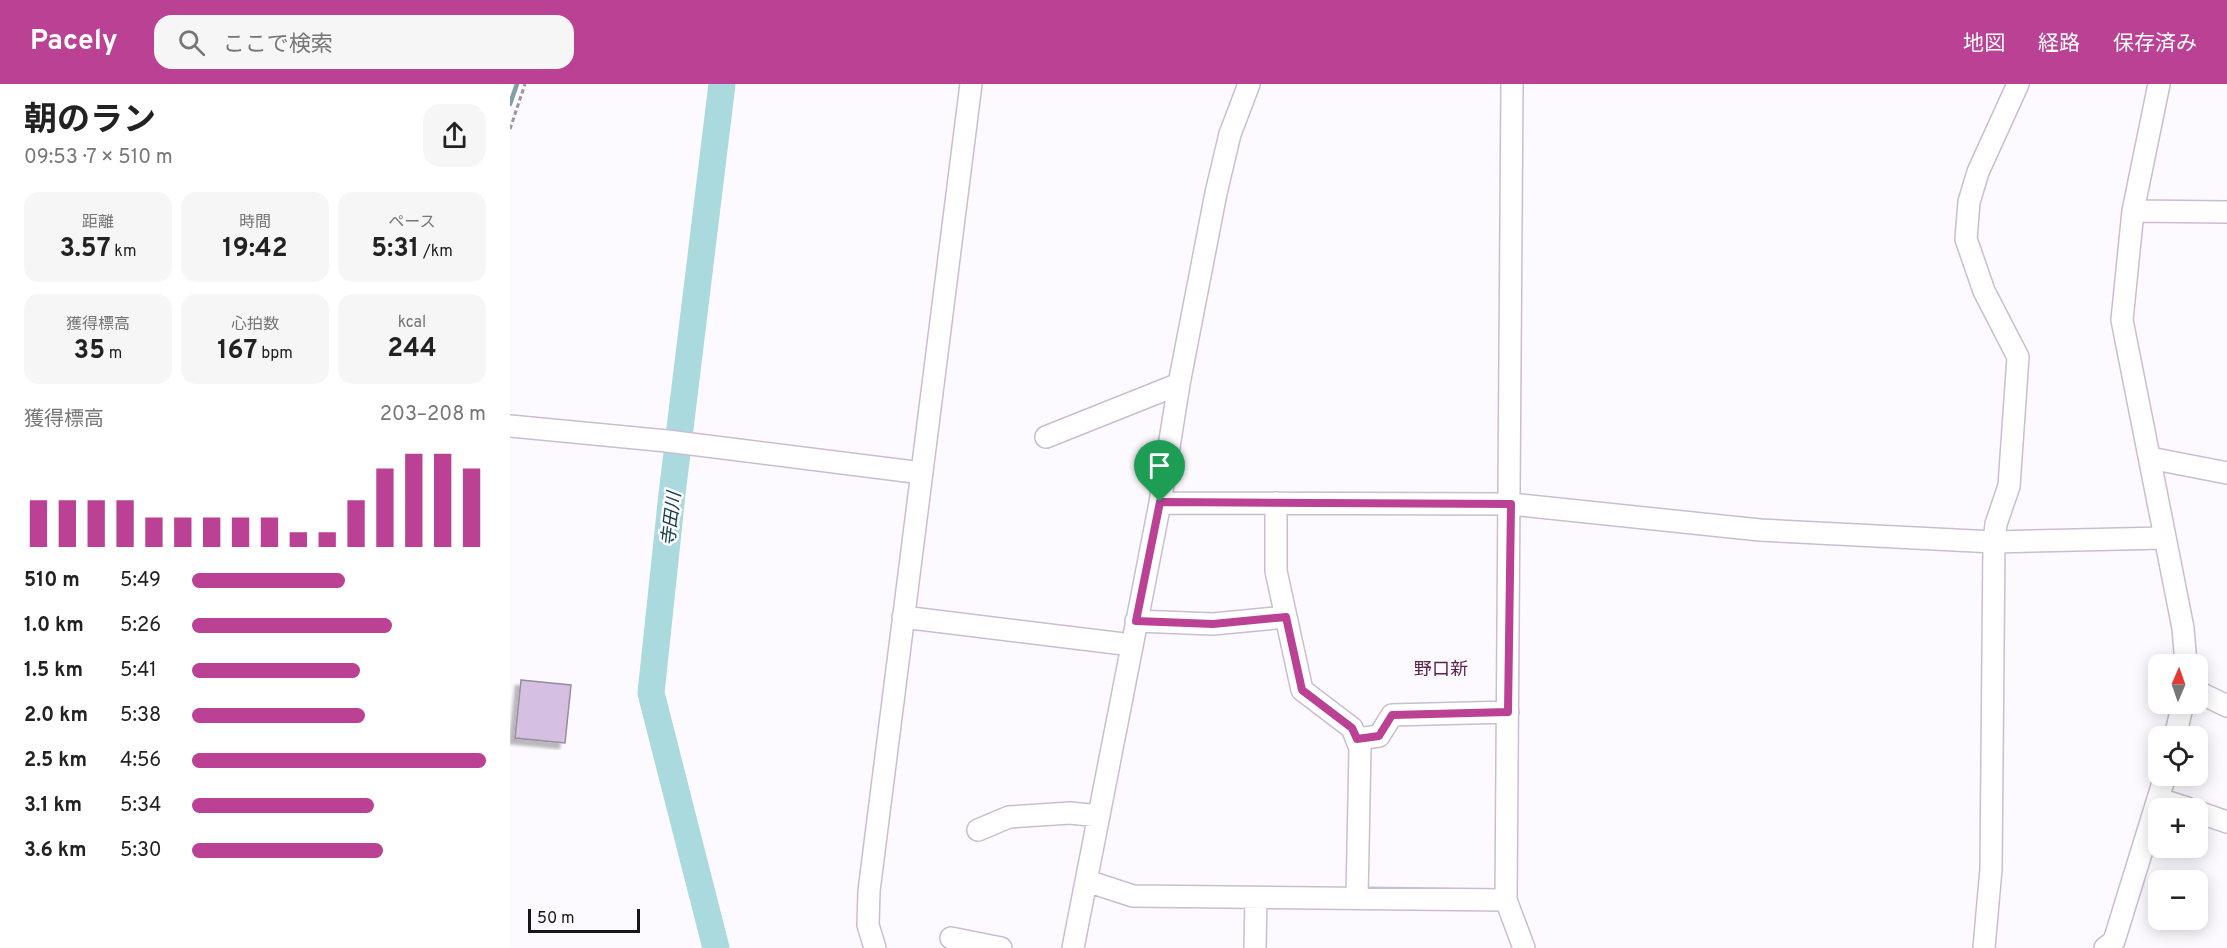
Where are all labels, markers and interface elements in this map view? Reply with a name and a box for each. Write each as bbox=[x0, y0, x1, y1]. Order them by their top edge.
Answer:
search box bbox=[154, 15, 574, 69]
text: Pacely bbox=[30, 24, 118, 60]
icon: search bbox=[175, 26, 208, 59]
text: 地図 bbox=[1963, 31, 2005, 58]
text: 経路 bbox=[2038, 31, 2080, 58]
text: 保存済み bbox=[2113, 31, 2197, 58]
text: ここで検索 bbox=[223, 32, 333, 59]
text: 朝のラン bbox=[24, 101, 156, 143]
button: share bbox=[423, 104, 486, 167]
text: 09:53 · 7 × 510 m bbox=[24, 145, 173, 171]
text: 距離 bbox=[82, 213, 114, 233]
text: 時間 bbox=[239, 213, 271, 233]
text: ペース bbox=[388, 213, 436, 233]
text: 3.57 bbox=[59, 233, 111, 266]
text: 19:42 bbox=[222, 233, 288, 266]
text: 5:31 bbox=[371, 233, 419, 266]
text: km bbox=[111, 242, 137, 262]
text: /km bbox=[419, 242, 453, 262]
text: kcal bbox=[398, 313, 426, 333]
text: 獲得標高 bbox=[66, 315, 130, 335]
text: 心拍数 bbox=[231, 315, 279, 335]
text: 244 bbox=[387, 333, 437, 366]
text: 35 bbox=[74, 335, 105, 368]
text: 167 bbox=[217, 335, 258, 368]
text: m bbox=[105, 344, 122, 364]
text: bpm bbox=[258, 344, 293, 364]
text: 203–208 m bbox=[380, 402, 486, 428]
text: 獲得標高 bbox=[24, 407, 104, 433]
pin bbox=[1134, 440, 1185, 502]
icon: arrive bbox=[1143, 449, 1176, 482]
water label: 寺田川 bbox=[658, 489, 687, 547]
text: 510 m bbox=[24, 568, 80, 594]
text: 5:49 bbox=[120, 568, 161, 594]
text: 1.0 km bbox=[24, 613, 84, 639]
text: 5:26 bbox=[120, 613, 161, 639]
north arrow bbox=[2148, 654, 2208, 714]
map controls bbox=[2148, 654, 2208, 930]
text: 1.5 km bbox=[24, 658, 83, 684]
text: 5:41 bbox=[120, 658, 157, 684]
district label: 野口新 bbox=[1414, 659, 1468, 682]
text: 2.0 km bbox=[24, 703, 88, 729]
text: 5:38 bbox=[120, 703, 161, 729]
button: locate bbox=[2148, 726, 2208, 786]
text: 2.5 km bbox=[24, 748, 87, 774]
text: 4:56 bbox=[120, 748, 161, 774]
text: 3.1 km bbox=[24, 793, 82, 819]
text: 5:34 bbox=[120, 793, 161, 819]
button: + bbox=[2148, 798, 2208, 858]
text: 3.6 km bbox=[24, 838, 86, 864]
text: 5:30 bbox=[120, 838, 162, 864]
button: − bbox=[2148, 870, 2208, 930]
scale bar bbox=[528, 906, 640, 934]
text: 50 m bbox=[537, 909, 575, 929]

